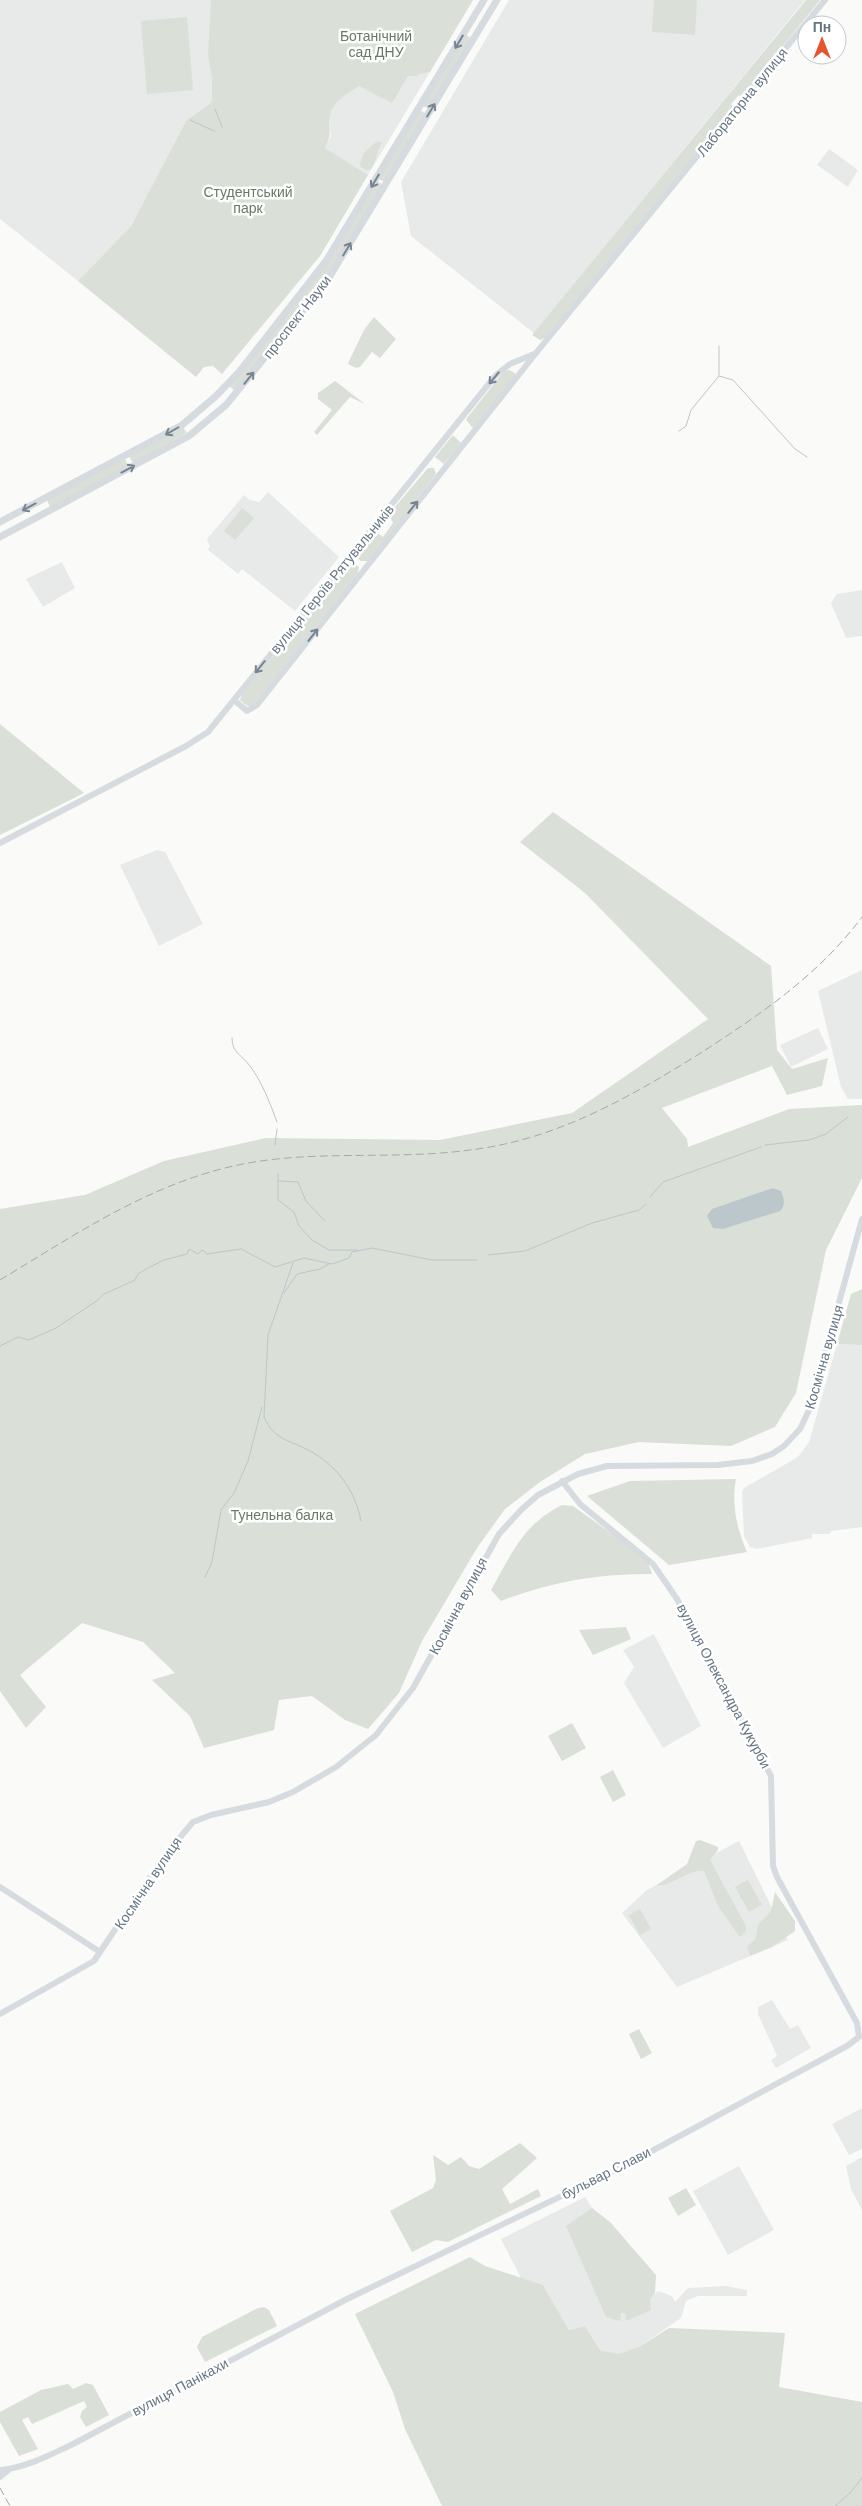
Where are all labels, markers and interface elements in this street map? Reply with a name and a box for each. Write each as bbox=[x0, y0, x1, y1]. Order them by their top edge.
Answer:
north arrow bbox=[797, 15, 847, 65]
text: Пн bbox=[813, 18, 831, 36]
park label: Ботанічний сад ДНУ bbox=[340, 27, 412, 61]
one-way arrow bbox=[453, 34, 463, 48]
street label: Лабораторна вулиця bbox=[693, 44, 791, 160]
one-way arrow bbox=[427, 104, 437, 118]
one-way arrow bbox=[369, 173, 379, 187]
park label: Студентський парк bbox=[203, 183, 293, 217]
one-way arrow bbox=[342, 243, 352, 257]
street label: проспект Науки bbox=[259, 272, 335, 362]
one-way arrow bbox=[489, 371, 500, 384]
one-way arrow bbox=[243, 372, 254, 385]
one-way arrow bbox=[166, 426, 180, 436]
one-way arrow bbox=[121, 464, 136, 474]
street label: вулиця Героїв Рятувальників bbox=[266, 501, 398, 657]
one-way arrow bbox=[408, 501, 419, 514]
one-way arrow bbox=[21, 502, 36, 512]
one-way arrow bbox=[307, 629, 318, 642]
one-way arrow bbox=[255, 661, 266, 674]
street label: Космічна вулиця bbox=[801, 1303, 847, 1411]
park label: Тунельна балка bbox=[231, 1506, 333, 1524]
street label: Космічна вулиця bbox=[425, 1554, 491, 1658]
street label: вулиця Олександра Кукурби bbox=[673, 1601, 775, 1771]
street label: Космічна вулиця bbox=[110, 1833, 186, 1933]
street label: бульвар Слави bbox=[558, 2143, 654, 2203]
street label: вулиця Панікахи bbox=[129, 2354, 231, 2420]

